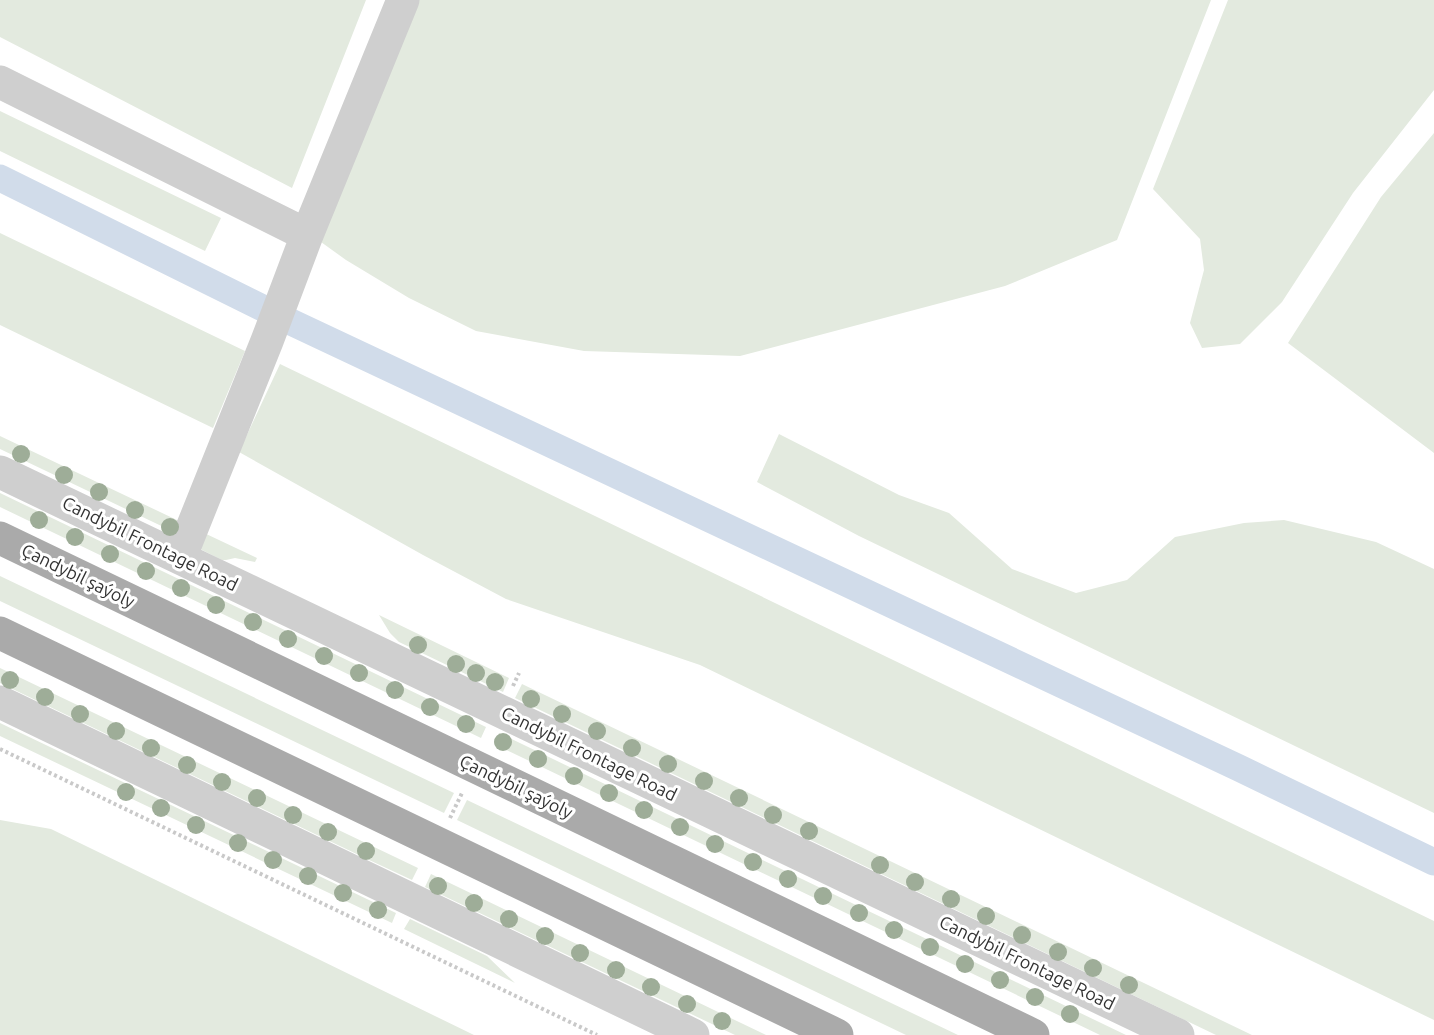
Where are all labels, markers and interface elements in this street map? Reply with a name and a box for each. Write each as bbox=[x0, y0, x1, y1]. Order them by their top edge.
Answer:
street label: Candybil Frontage Road bbox=[60, 492, 241, 594]
street label: Çandybil şaýoly bbox=[19, 539, 138, 611]
street label: Candybil Frontage Road bbox=[499, 702, 680, 804]
street label: Çandybil şaýoly bbox=[457, 750, 576, 822]
street label: Candybil Frontage Road bbox=[937, 911, 1118, 1013]

